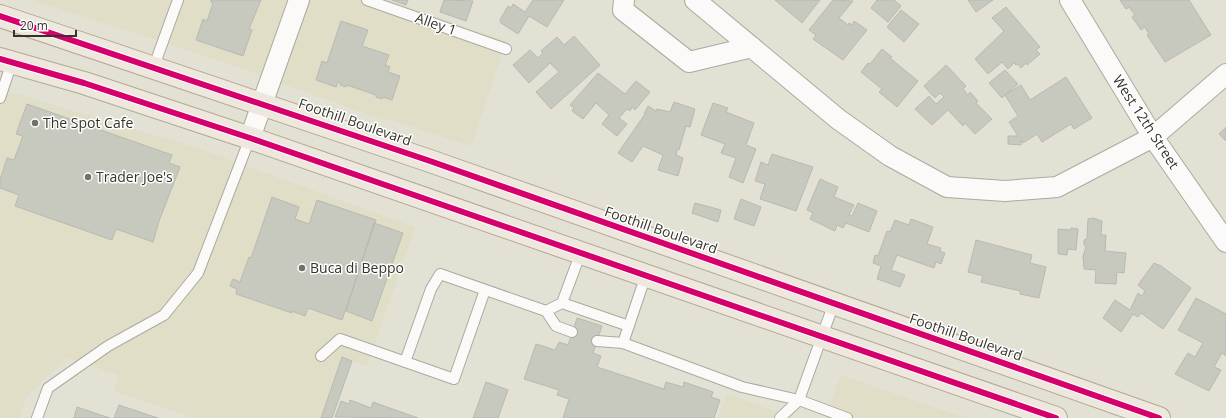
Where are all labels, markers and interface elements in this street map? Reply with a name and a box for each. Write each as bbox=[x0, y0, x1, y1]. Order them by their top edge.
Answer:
street label: Alley 1 bbox=[413, 8, 459, 39]
scale bar bbox=[14, 12, 76, 38]
text: 20 m bbox=[20, 17, 48, 34]
street label: West 12th Street bbox=[1109, 71, 1184, 172]
street label: Foothill Boulevard bbox=[296, 93, 414, 150]
place label: The Spot Cafe bbox=[43, 113, 133, 132]
marker: The Spot Cafe bbox=[30, 118, 40, 128]
place label: Trader Joe's bbox=[96, 167, 173, 186]
marker: Trader Joe's bbox=[83, 172, 93, 182]
street label: Foothill Boulevard bbox=[602, 201, 720, 258]
place label: Buca di Beppo bbox=[310, 258, 404, 277]
marker: Buca di Beppo bbox=[297, 263, 307, 273]
street label: Foothill Boulevard bbox=[907, 308, 1025, 365]

